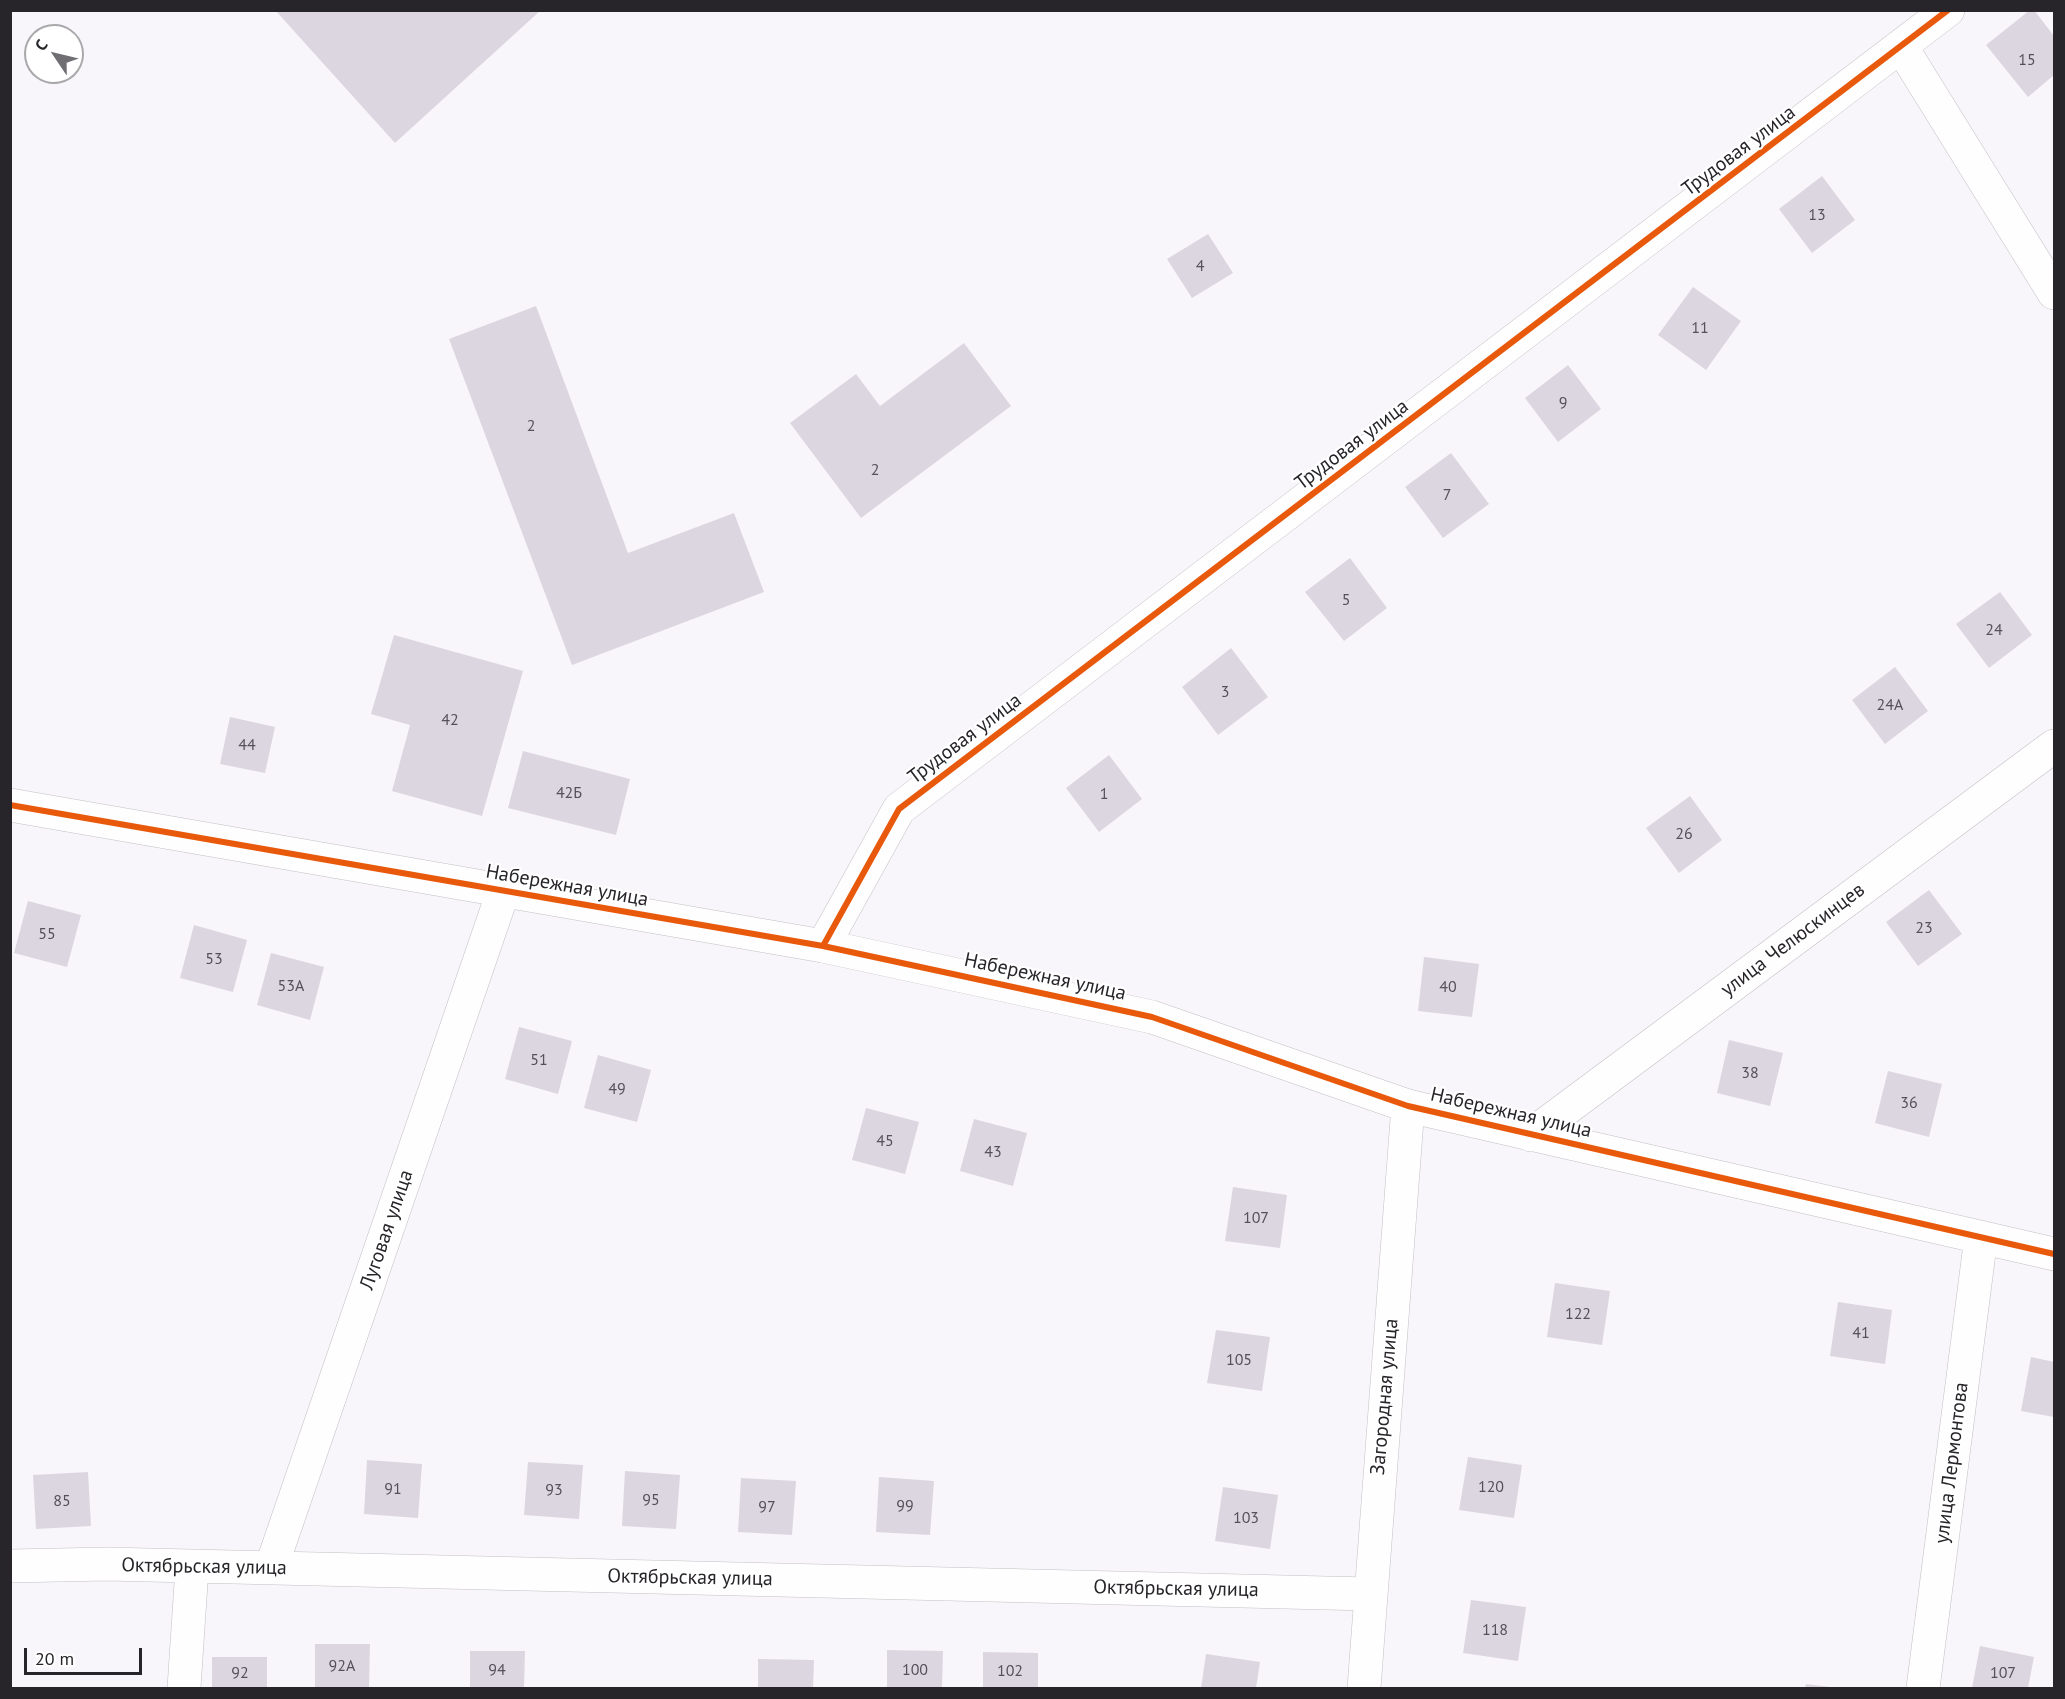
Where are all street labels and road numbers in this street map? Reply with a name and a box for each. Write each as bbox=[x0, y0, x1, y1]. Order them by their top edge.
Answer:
street label: Трудовая улица bbox=[1678, 101, 1800, 201]
street label: Трудовая улица bbox=[1291, 395, 1413, 495]
street label: Трудовая улица bbox=[904, 689, 1026, 789]
street label: Набережная улица bbox=[484, 860, 650, 912]
street label: улица Челюскинцев bbox=[1716, 878, 1870, 1002]
street label: Набережная улица bbox=[962, 948, 1128, 1006]
street label: Набережная улица bbox=[1428, 1083, 1594, 1143]
street label: Луговая улица bbox=[355, 1167, 419, 1293]
street label: Загородная улица bbox=[1366, 1318, 1404, 1476]
street label: улица Лермонтова bbox=[1930, 1381, 1974, 1545]
street label: Октябрьская улица bbox=[121, 1554, 287, 1580]
street label: Октябрьская улица bbox=[607, 1565, 773, 1591]
street label: Октябрьская улица bbox=[1093, 1576, 1259, 1602]

